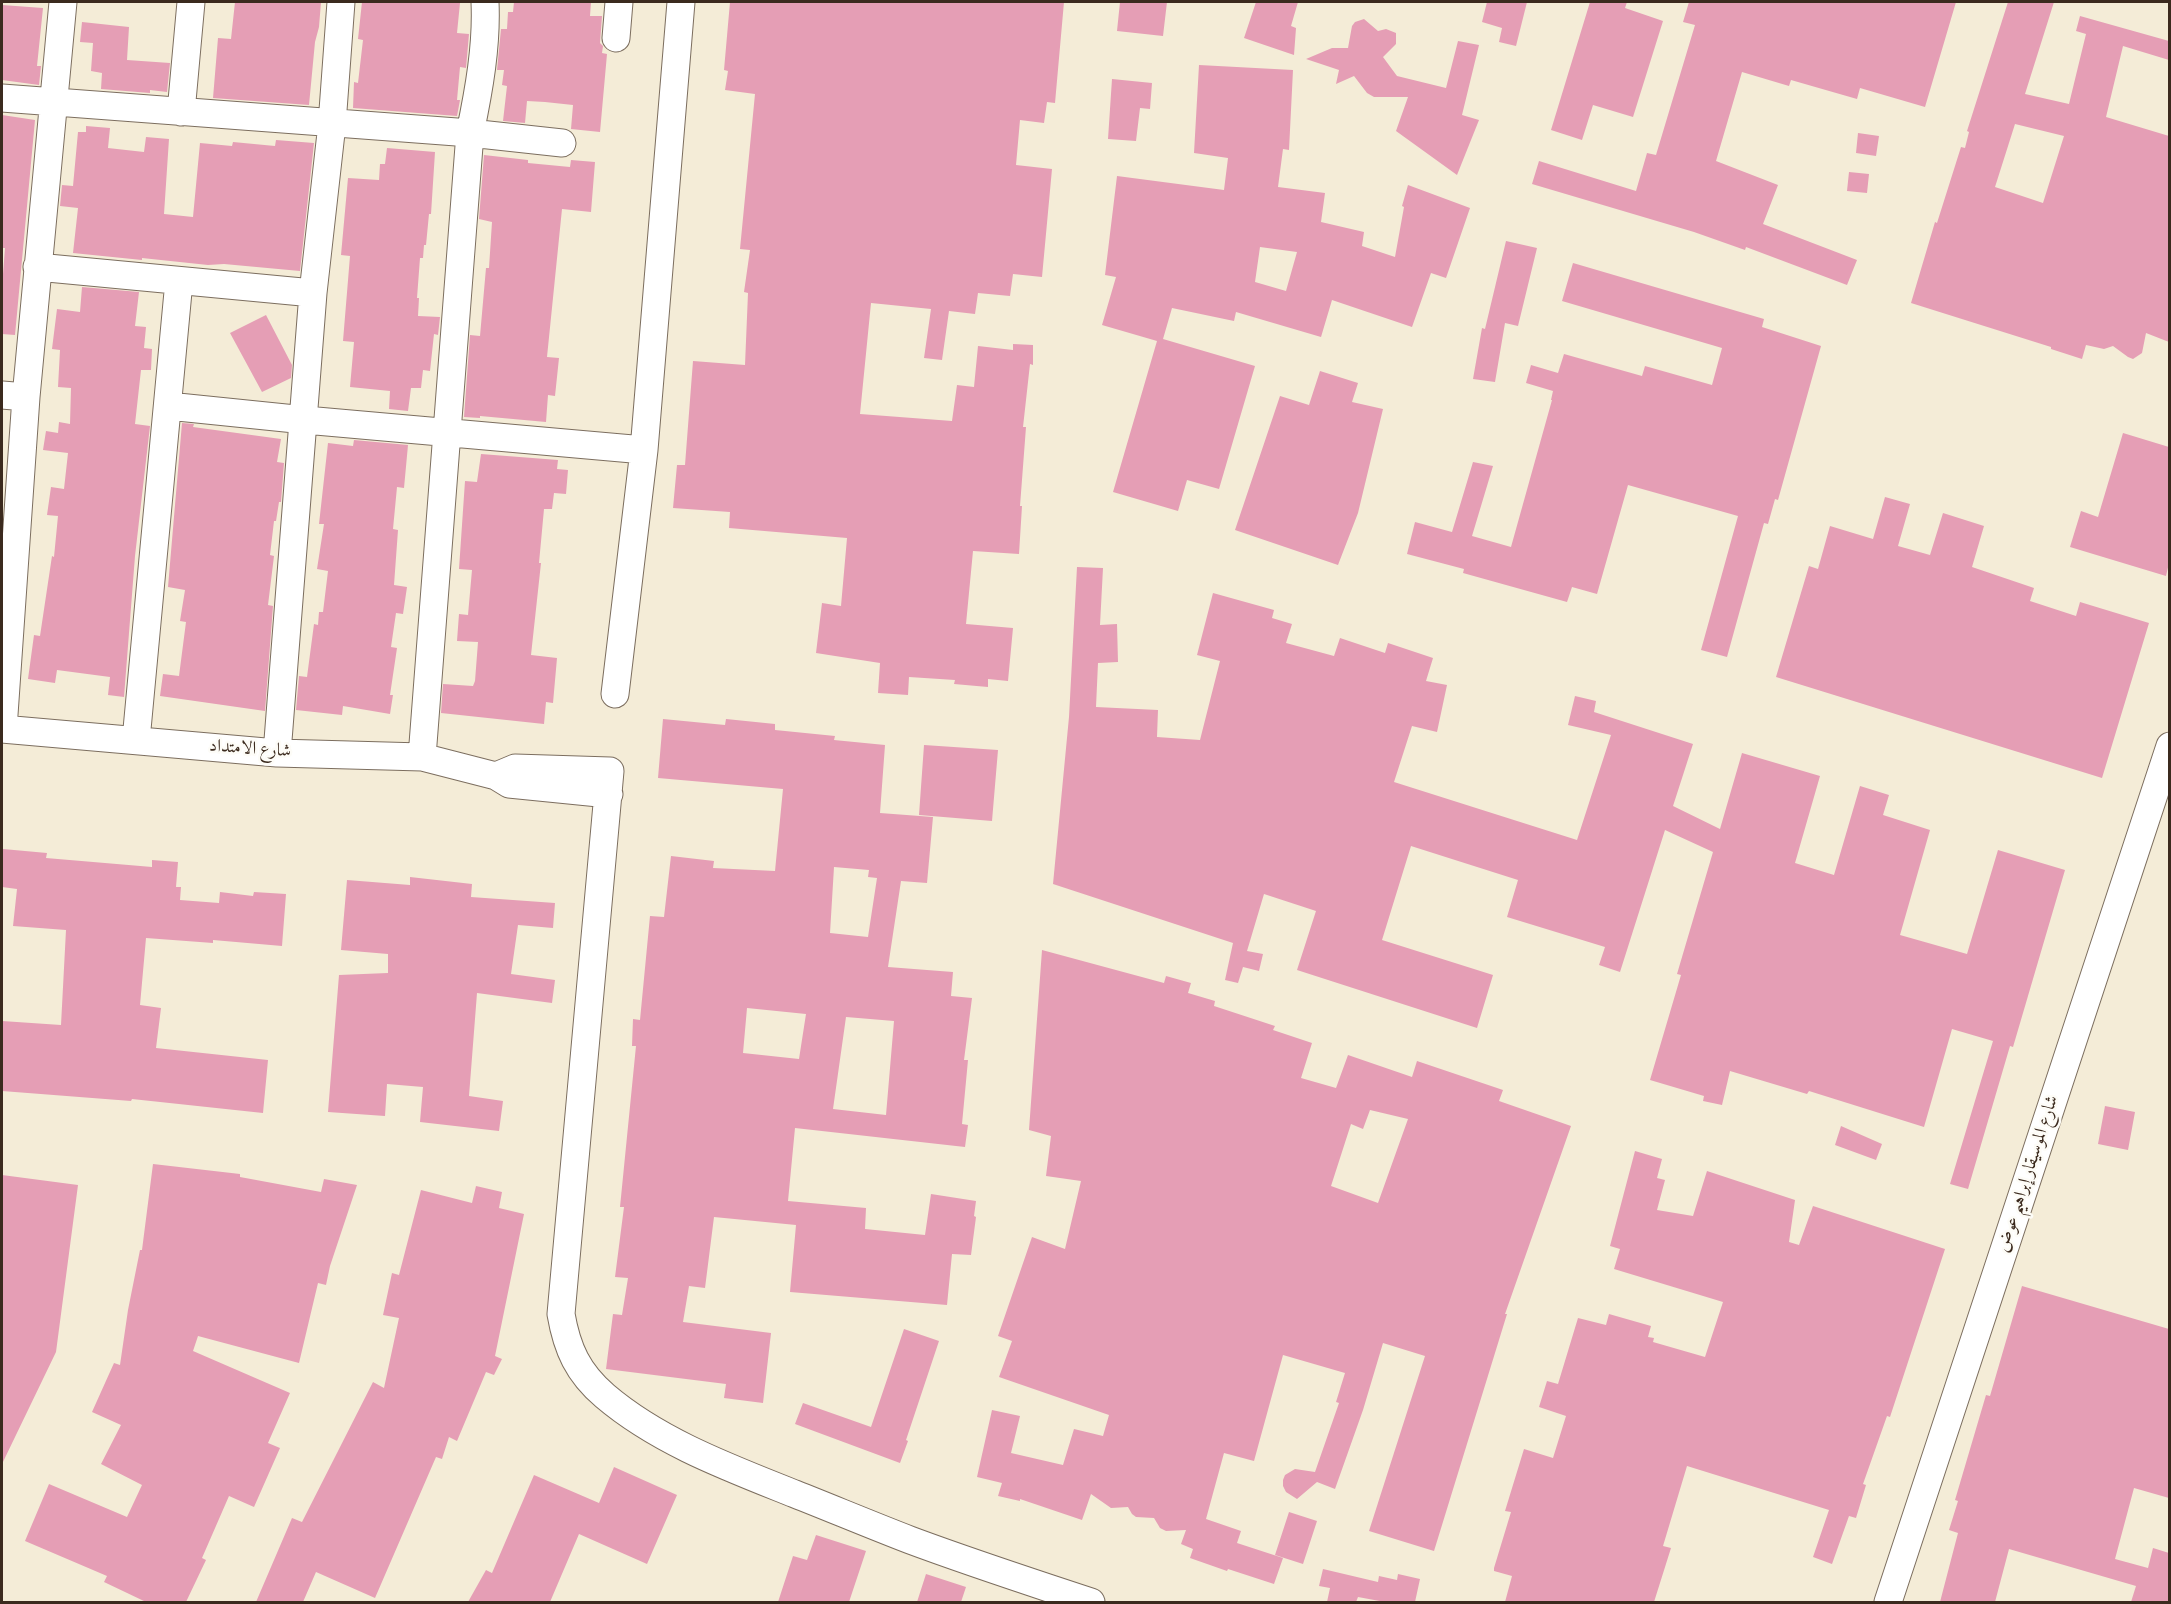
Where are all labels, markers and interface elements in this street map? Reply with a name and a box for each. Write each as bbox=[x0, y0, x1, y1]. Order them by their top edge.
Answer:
street label: شارع الامتداد bbox=[208, 735, 292, 763]
street label: شارع الموسيقار إبراهيم عوض bbox=[1992, 1093, 2064, 1255]

